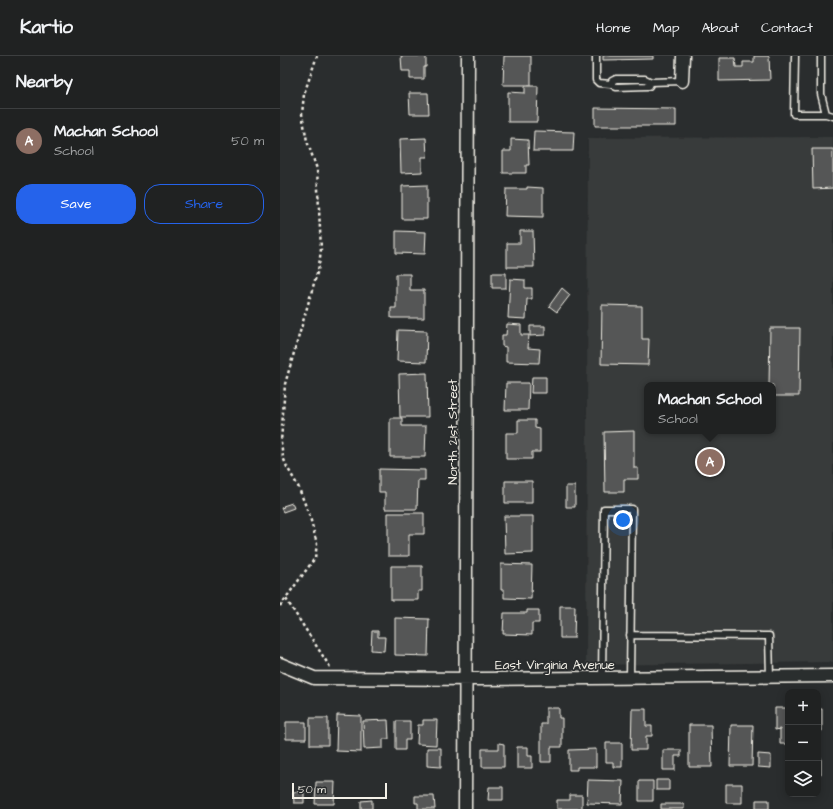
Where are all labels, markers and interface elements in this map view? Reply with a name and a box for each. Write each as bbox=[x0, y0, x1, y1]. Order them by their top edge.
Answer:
text: Kartio bbox=[20, 14, 73, 41]
text: Home bbox=[596, 18, 631, 38]
text: Map bbox=[653, 18, 679, 38]
text: About bbox=[701, 18, 739, 38]
text: Contact bbox=[761, 18, 813, 38]
text: Nearby bbox=[16, 70, 73, 94]
text: Machan School bbox=[54, 121, 158, 142]
text: A bbox=[25, 132, 33, 150]
text: 50 m bbox=[231, 132, 264, 150]
text: School bbox=[54, 142, 94, 160]
button: Save bbox=[16, 184, 136, 224]
button: Share bbox=[144, 184, 264, 224]
street label: North 21st Street bbox=[444, 378, 462, 485]
popup bbox=[644, 382, 776, 434]
text: Machan School bbox=[658, 389, 762, 410]
text: School bbox=[658, 410, 698, 428]
pin: A bbox=[697, 447, 723, 477]
your location bbox=[613, 510, 633, 530]
street label: East Virginia Avenue bbox=[495, 656, 615, 675]
map controls bbox=[785, 689, 821, 797]
button: + bbox=[785, 689, 821, 725]
button: − bbox=[785, 725, 821, 761]
button: layers bbox=[785, 761, 821, 797]
scale bar bbox=[292, 781, 387, 800]
text: 50 m bbox=[298, 782, 326, 797]

